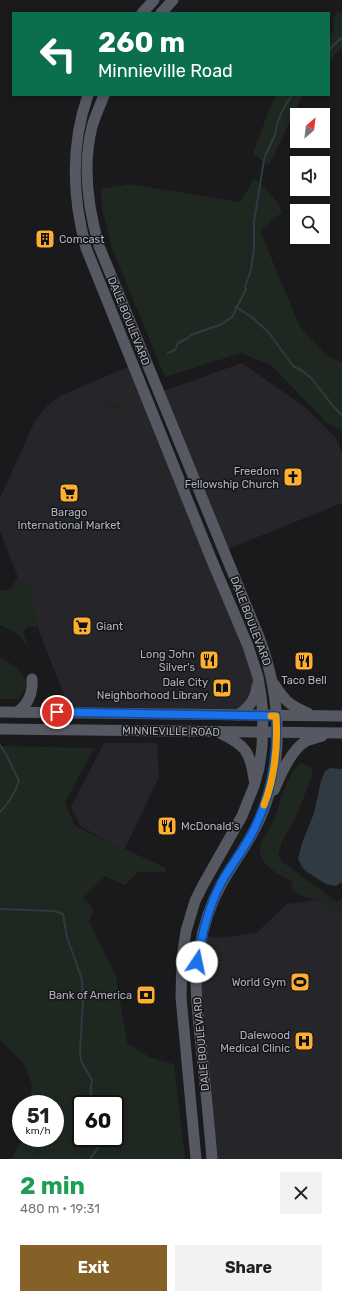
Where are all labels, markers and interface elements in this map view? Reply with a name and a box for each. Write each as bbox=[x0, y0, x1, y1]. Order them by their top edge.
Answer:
text: 260 m bbox=[98, 26, 185, 59]
icon: left bbox=[32, 28, 84, 80]
text: Minnieville Road bbox=[98, 60, 233, 82]
north arrow bbox=[290, 108, 330, 148]
map controls bbox=[290, 108, 330, 244]
button: sound bbox=[290, 156, 330, 196]
button: search bbox=[290, 204, 330, 244]
building icon: Comcast bbox=[34, 228, 56, 250]
place label: Comcast bbox=[59, 233, 105, 246]
street label: DALE BOULEVARD bbox=[105, 275, 152, 367]
place label: Freedom Fellowship Church bbox=[185, 465, 279, 491]
church icon: Freedom Fellowship Church bbox=[282, 466, 304, 488]
supermarket icon: Barago International Market bbox=[58, 482, 80, 504]
place label: Barago International Market bbox=[17, 506, 121, 532]
street label: DALE BOULEVARD bbox=[228, 575, 274, 668]
supermarket icon: Giant bbox=[71, 615, 93, 637]
place label: Giant bbox=[96, 620, 124, 633]
place label: Long John Silver's bbox=[140, 648, 195, 674]
restaurant icon: Long John Silver's bbox=[198, 649, 220, 671]
restaurant icon: Taco Bell bbox=[293, 650, 315, 672]
place label: Taco Bell bbox=[281, 674, 327, 687]
place label: Dale City Neighborhood Library bbox=[97, 676, 208, 702]
library icon: Dale City Neighborhood Library bbox=[211, 677, 233, 699]
pin bbox=[40, 695, 74, 729]
icon: arrive bbox=[46, 701, 68, 723]
street label: MINNIEVILLE ROAD bbox=[122, 724, 220, 739]
restaurant icon: McDonald's bbox=[156, 815, 178, 837]
place label: McDonald's bbox=[181, 820, 240, 833]
position arrow bbox=[176, 941, 218, 983]
sports icon: World Gym bbox=[289, 971, 311, 993]
place label: World Gym bbox=[232, 976, 286, 989]
bank icon: Bank of America bbox=[135, 984, 157, 1006]
place label: Bank of America bbox=[49, 989, 132, 1002]
street label: DALE BOULEVARD bbox=[191, 996, 212, 1092]
place label: Dalewood Medical Clinic bbox=[220, 1029, 290, 1055]
hospital icon: Dalewood Medical Clinic bbox=[293, 1030, 315, 1052]
speed limit sign: 60 bbox=[72, 1095, 124, 1147]
text: 51 bbox=[27, 1104, 49, 1128]
text: km/h bbox=[26, 1125, 50, 1137]
text: 2 min bbox=[20, 1172, 85, 1200]
button: close bbox=[280, 1172, 322, 1214]
text: 480 m · 19:31 bbox=[20, 1201, 100, 1216]
button: Exit bbox=[20, 1245, 167, 1291]
button: Share bbox=[175, 1245, 322, 1291]

